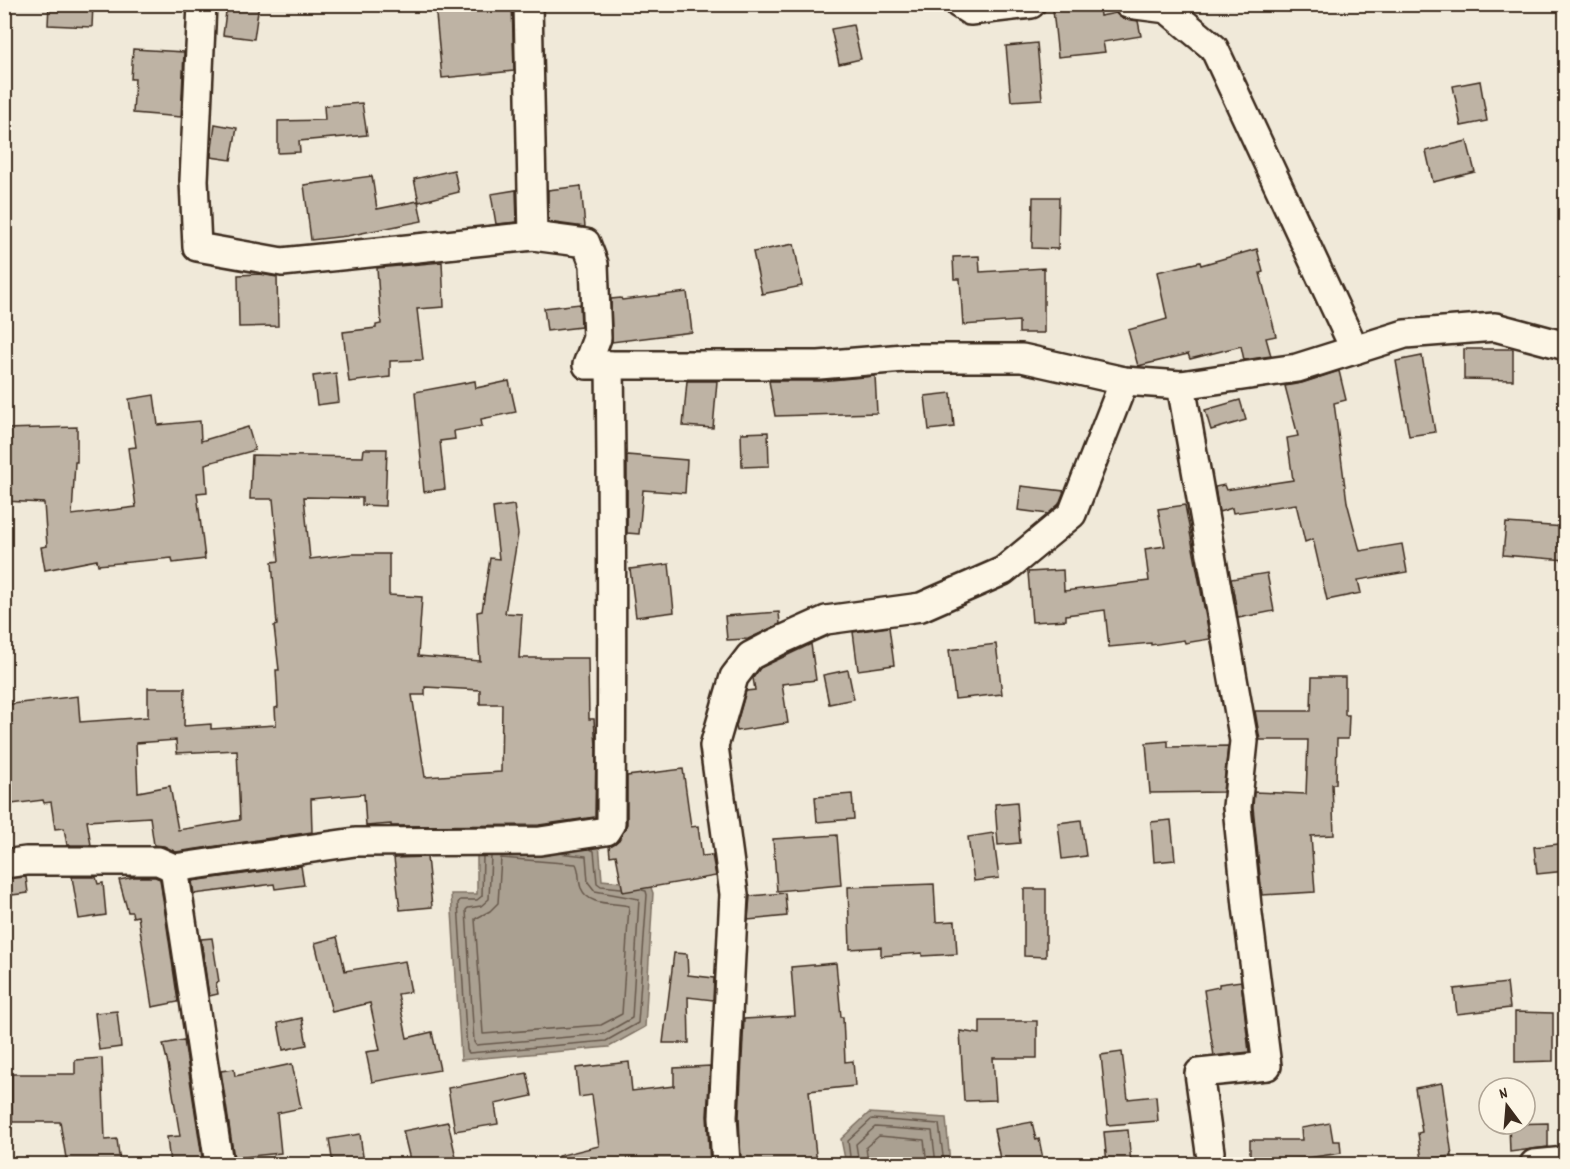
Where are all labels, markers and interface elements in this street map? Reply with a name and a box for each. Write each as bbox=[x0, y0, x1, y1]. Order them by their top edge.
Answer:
north arrow bbox=[1477, 1076, 1537, 1136]
text: N bbox=[1497, 1082, 1511, 1106]

